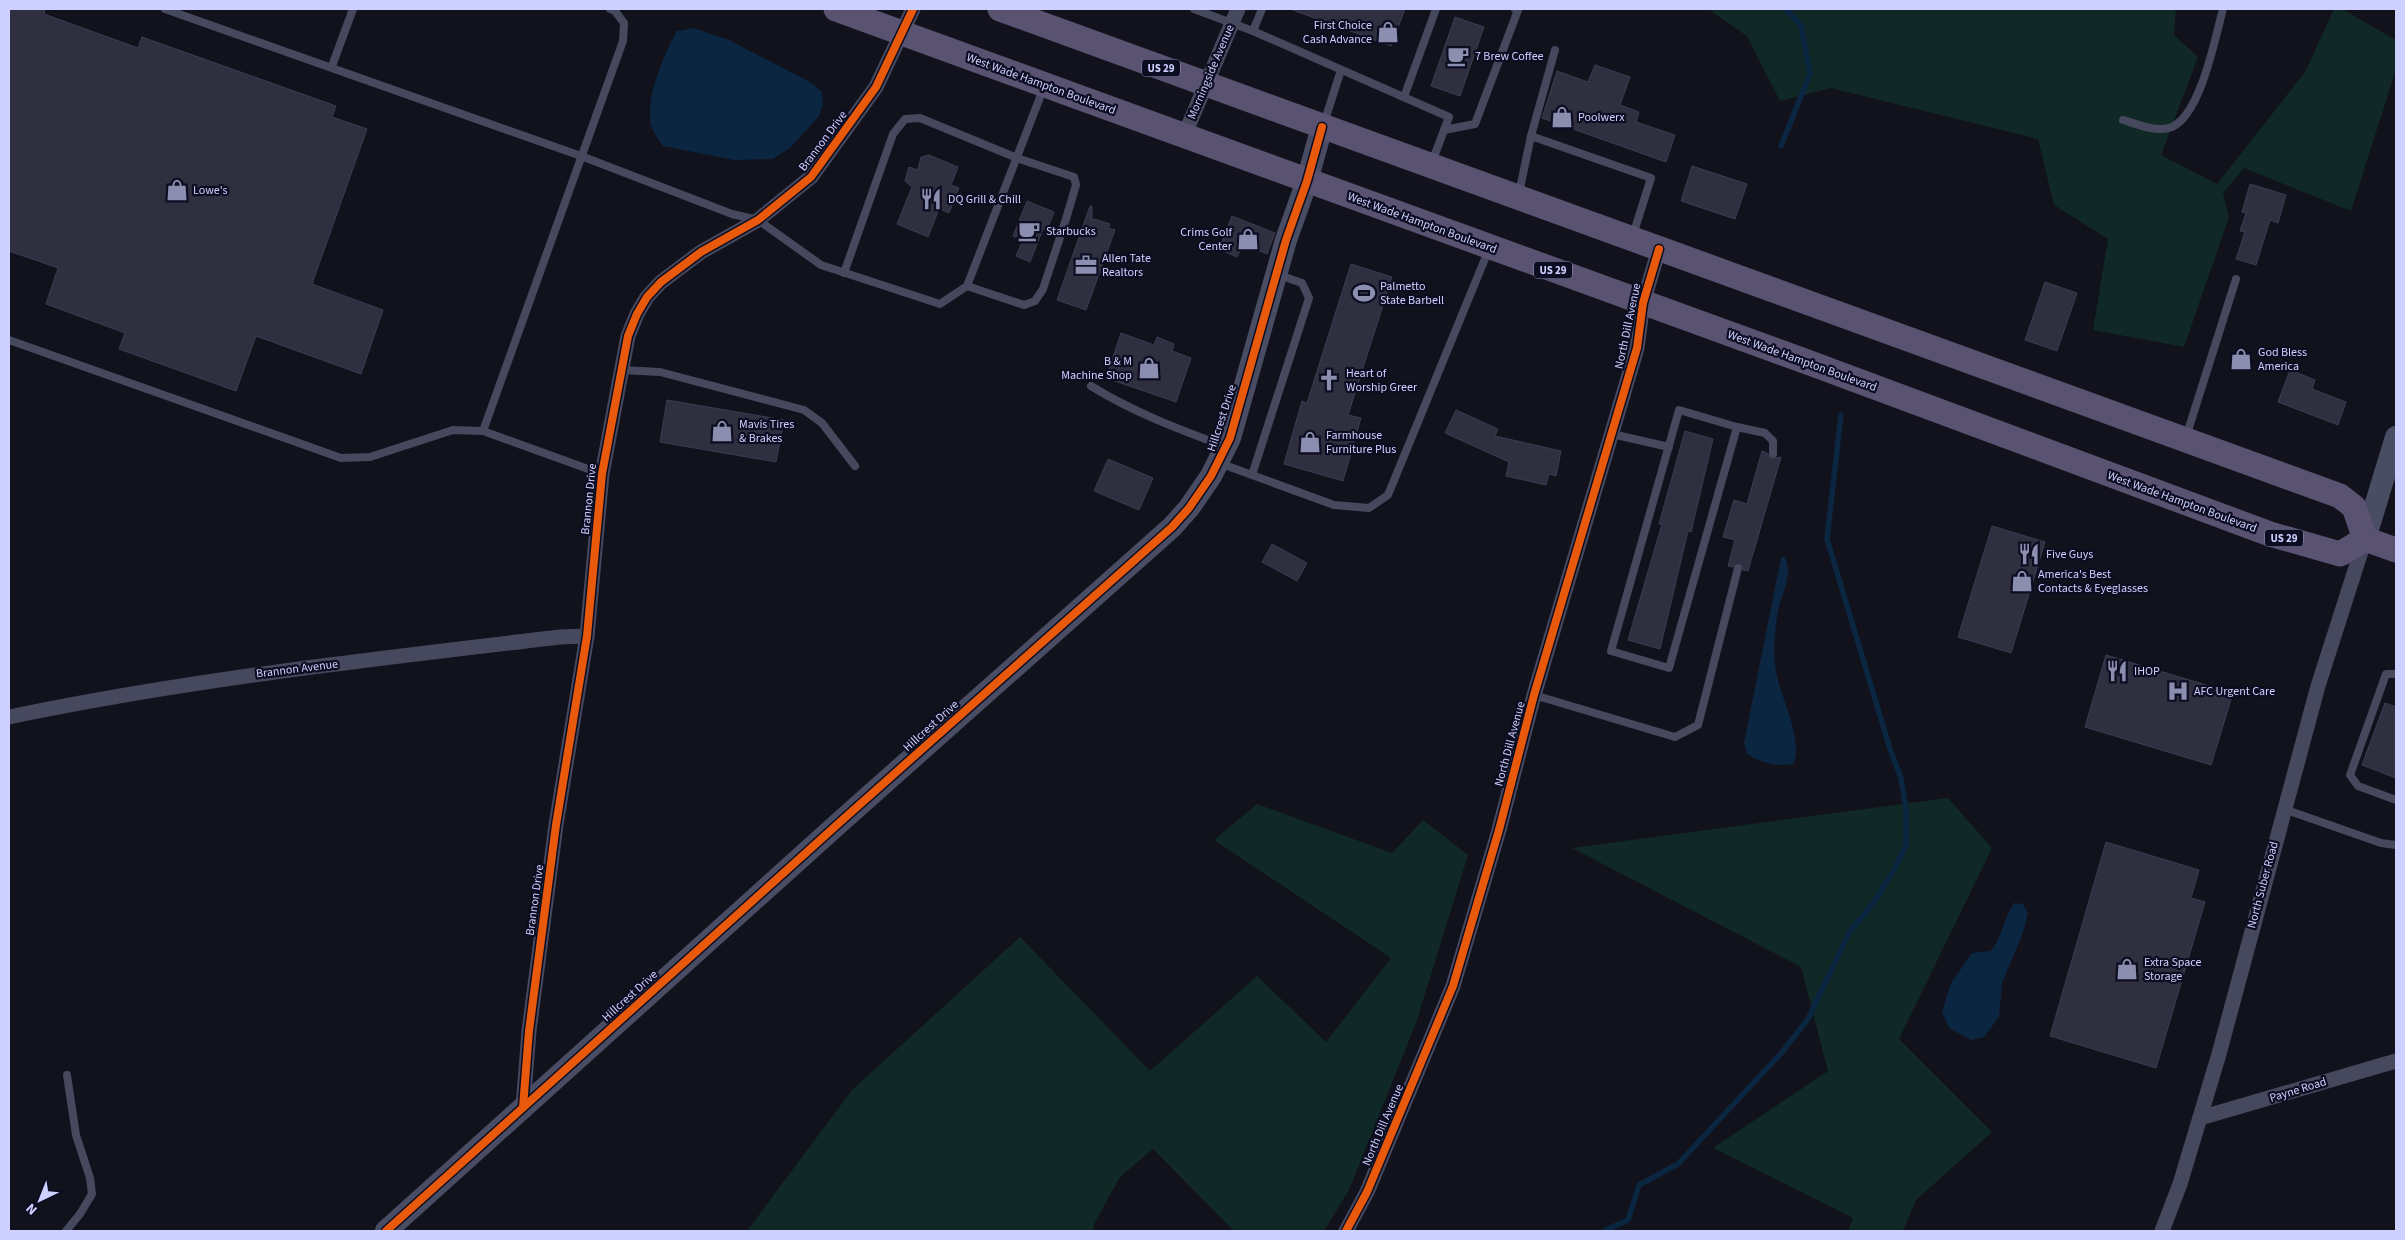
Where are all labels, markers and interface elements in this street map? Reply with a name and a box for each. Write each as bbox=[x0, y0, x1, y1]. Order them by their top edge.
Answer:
place label: First Choice Cash Advance bbox=[1303, 17, 1372, 48]
shop icon: First Choice Cash Advance bbox=[1375, 19, 1401, 45]
street label: Morningside Avenue bbox=[1183, 22, 1239, 122]
cafe icon: 7 Brew Coffee bbox=[1445, 43, 1471, 69]
place label: 7 Brew Coffee bbox=[1475, 48, 1544, 65]
street label: West Wade Hampton Boulevard bbox=[964, 49, 1118, 119]
road number: US 29 bbox=[1142, 59, 1180, 76]
shop icon: Poolwerx bbox=[1549, 104, 1575, 130]
street label: Brannon Drive bbox=[795, 107, 851, 175]
place label: Poolwerx bbox=[1578, 109, 1625, 126]
shop icon: Lowe's bbox=[164, 177, 190, 203]
place label: Lowe's bbox=[193, 182, 227, 199]
restaurant icon: DQ Grill & Chill bbox=[918, 186, 944, 212]
street label: West Wade Hampton Boulevard bbox=[1345, 188, 1499, 258]
place label: DQ Grill & Chill bbox=[948, 191, 1021, 208]
cafe icon: Starbucks bbox=[1016, 218, 1042, 244]
place label: Starbucks bbox=[1046, 223, 1096, 240]
place label: Crims Golf Center bbox=[1180, 224, 1233, 255]
shop icon: Crims Golf Center bbox=[1235, 226, 1261, 252]
place label: Allen Tate Realtors bbox=[1102, 250, 1151, 281]
office icon: Allen Tate Realtors bbox=[1073, 252, 1099, 278]
road number: US 29 bbox=[1534, 262, 1572, 278]
place label: Palmetto State Barbell bbox=[1380, 278, 1444, 309]
sports icon: Palmetto State Barbell bbox=[1351, 280, 1377, 306]
street label: North Dill Avenue bbox=[1611, 282, 1645, 370]
street label: West Wade Hampton Boulevard bbox=[1725, 326, 1879, 396]
place label: God Bless America bbox=[2258, 344, 2307, 375]
shop icon: God Bless America bbox=[2228, 346, 2254, 372]
place label: B & M Machine Shop bbox=[1061, 353, 1132, 384]
shop icon: B & M Machine Shop bbox=[1136, 355, 1162, 381]
place label: Heart of Worship Greer bbox=[1346, 365, 1418, 396]
church icon: Heart of Worship Greer bbox=[1316, 367, 1342, 393]
street label: Hillcrest Drive bbox=[1203, 382, 1241, 454]
place label: Mavis Tires & Brakes bbox=[739, 416, 794, 447]
shop icon: Mavis Tires & Brakes bbox=[709, 418, 735, 444]
place label: Farmhouse Furniture Plus bbox=[1326, 427, 1396, 458]
shop icon: Farmhouse Furniture Plus bbox=[1297, 429, 1323, 455]
street label: Brannon Drive bbox=[577, 462, 601, 535]
street label: West Wade Hampton Boulevard bbox=[2105, 467, 2259, 537]
road number: US 29 bbox=[2265, 530, 2303, 546]
restaurant icon: Five Guys bbox=[2016, 541, 2042, 567]
place label: Five Guys bbox=[2046, 546, 2093, 563]
place label: America's Best Contacts & Eyeglasses bbox=[2038, 566, 2148, 597]
shop icon: America's Best Contacts & Eyeglasses bbox=[2009, 568, 2035, 594]
street label: Brannon Avenue bbox=[255, 656, 339, 682]
restaurant icon: IHOP bbox=[2104, 658, 2130, 684]
place label: IHOP bbox=[2134, 663, 2160, 680]
hospital icon: AFC Urgent Care bbox=[2165, 678, 2191, 704]
place label: AFC Urgent Care bbox=[2194, 683, 2275, 700]
street label: Hillcrest Drive bbox=[899, 696, 963, 756]
street label: North Dill Avenue bbox=[1490, 700, 1530, 788]
street label: North Suber Road bbox=[2243, 840, 2283, 930]
street label: Brannon Drive bbox=[522, 863, 548, 937]
place label: Extra Space Storage bbox=[2144, 954, 2202, 985]
shop icon: Extra Space Storage bbox=[2114, 956, 2140, 982]
street label: Hillcrest Drive bbox=[598, 966, 662, 1026]
street label: Payne Road bbox=[2267, 1073, 2329, 1107]
street label: North Dill Avenue bbox=[1358, 1081, 1408, 1168]
north arrow bbox=[15, 1175, 65, 1225]
text: N bbox=[22, 1198, 42, 1219]

